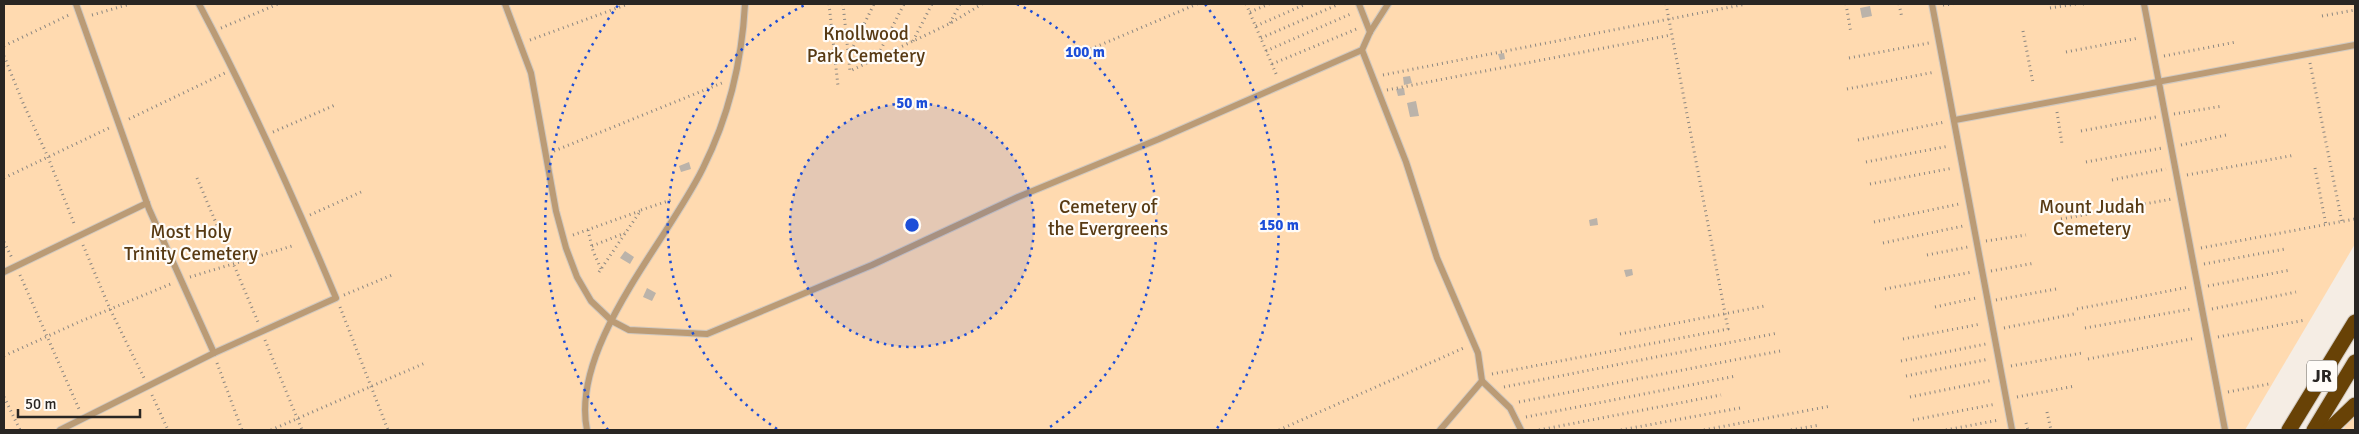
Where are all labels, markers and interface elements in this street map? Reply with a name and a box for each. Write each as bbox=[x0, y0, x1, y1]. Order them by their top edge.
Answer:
park label: Knollwood Park Cemetery bbox=[807, 22, 925, 68]
text: 100 m bbox=[1065, 43, 1105, 61]
text: 50 m bbox=[896, 94, 928, 112]
park label: Cemetery of the Evergreens bbox=[1048, 195, 1168, 241]
park label: Mount Judah Cemetery bbox=[2039, 195, 2145, 241]
centre of rings bbox=[903, 216, 921, 234]
text: 150 m bbox=[1259, 216, 1299, 234]
park label: Most Holy Trinity Cemetery bbox=[124, 220, 258, 266]
road number: JR bbox=[2307, 361, 2337, 392]
scale bar bbox=[18, 386, 140, 418]
text: 50 m bbox=[25, 395, 56, 413]

